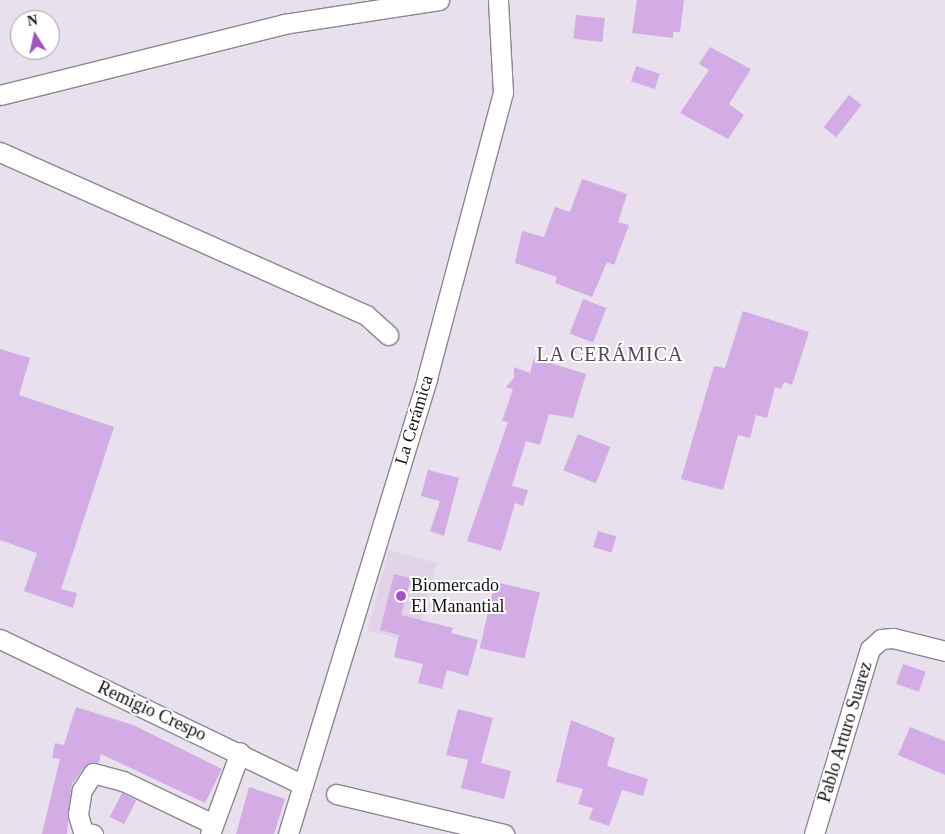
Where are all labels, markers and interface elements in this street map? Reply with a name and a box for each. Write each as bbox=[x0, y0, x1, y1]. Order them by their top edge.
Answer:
north arrow bbox=[10, 10, 60, 60]
text: N bbox=[26, 12, 39, 29]
district label: LA CERÁMICA bbox=[535, 342, 685, 366]
street label: La Cerámica bbox=[390, 373, 438, 467]
place label: Biomercado El Manantial bbox=[411, 575, 504, 618]
marker: Biomercado El Manantial bbox=[395, 590, 407, 602]
street label: Pablo Arturo Suarez bbox=[813, 659, 877, 805]
street label: Remigio Crespo bbox=[94, 676, 210, 746]

